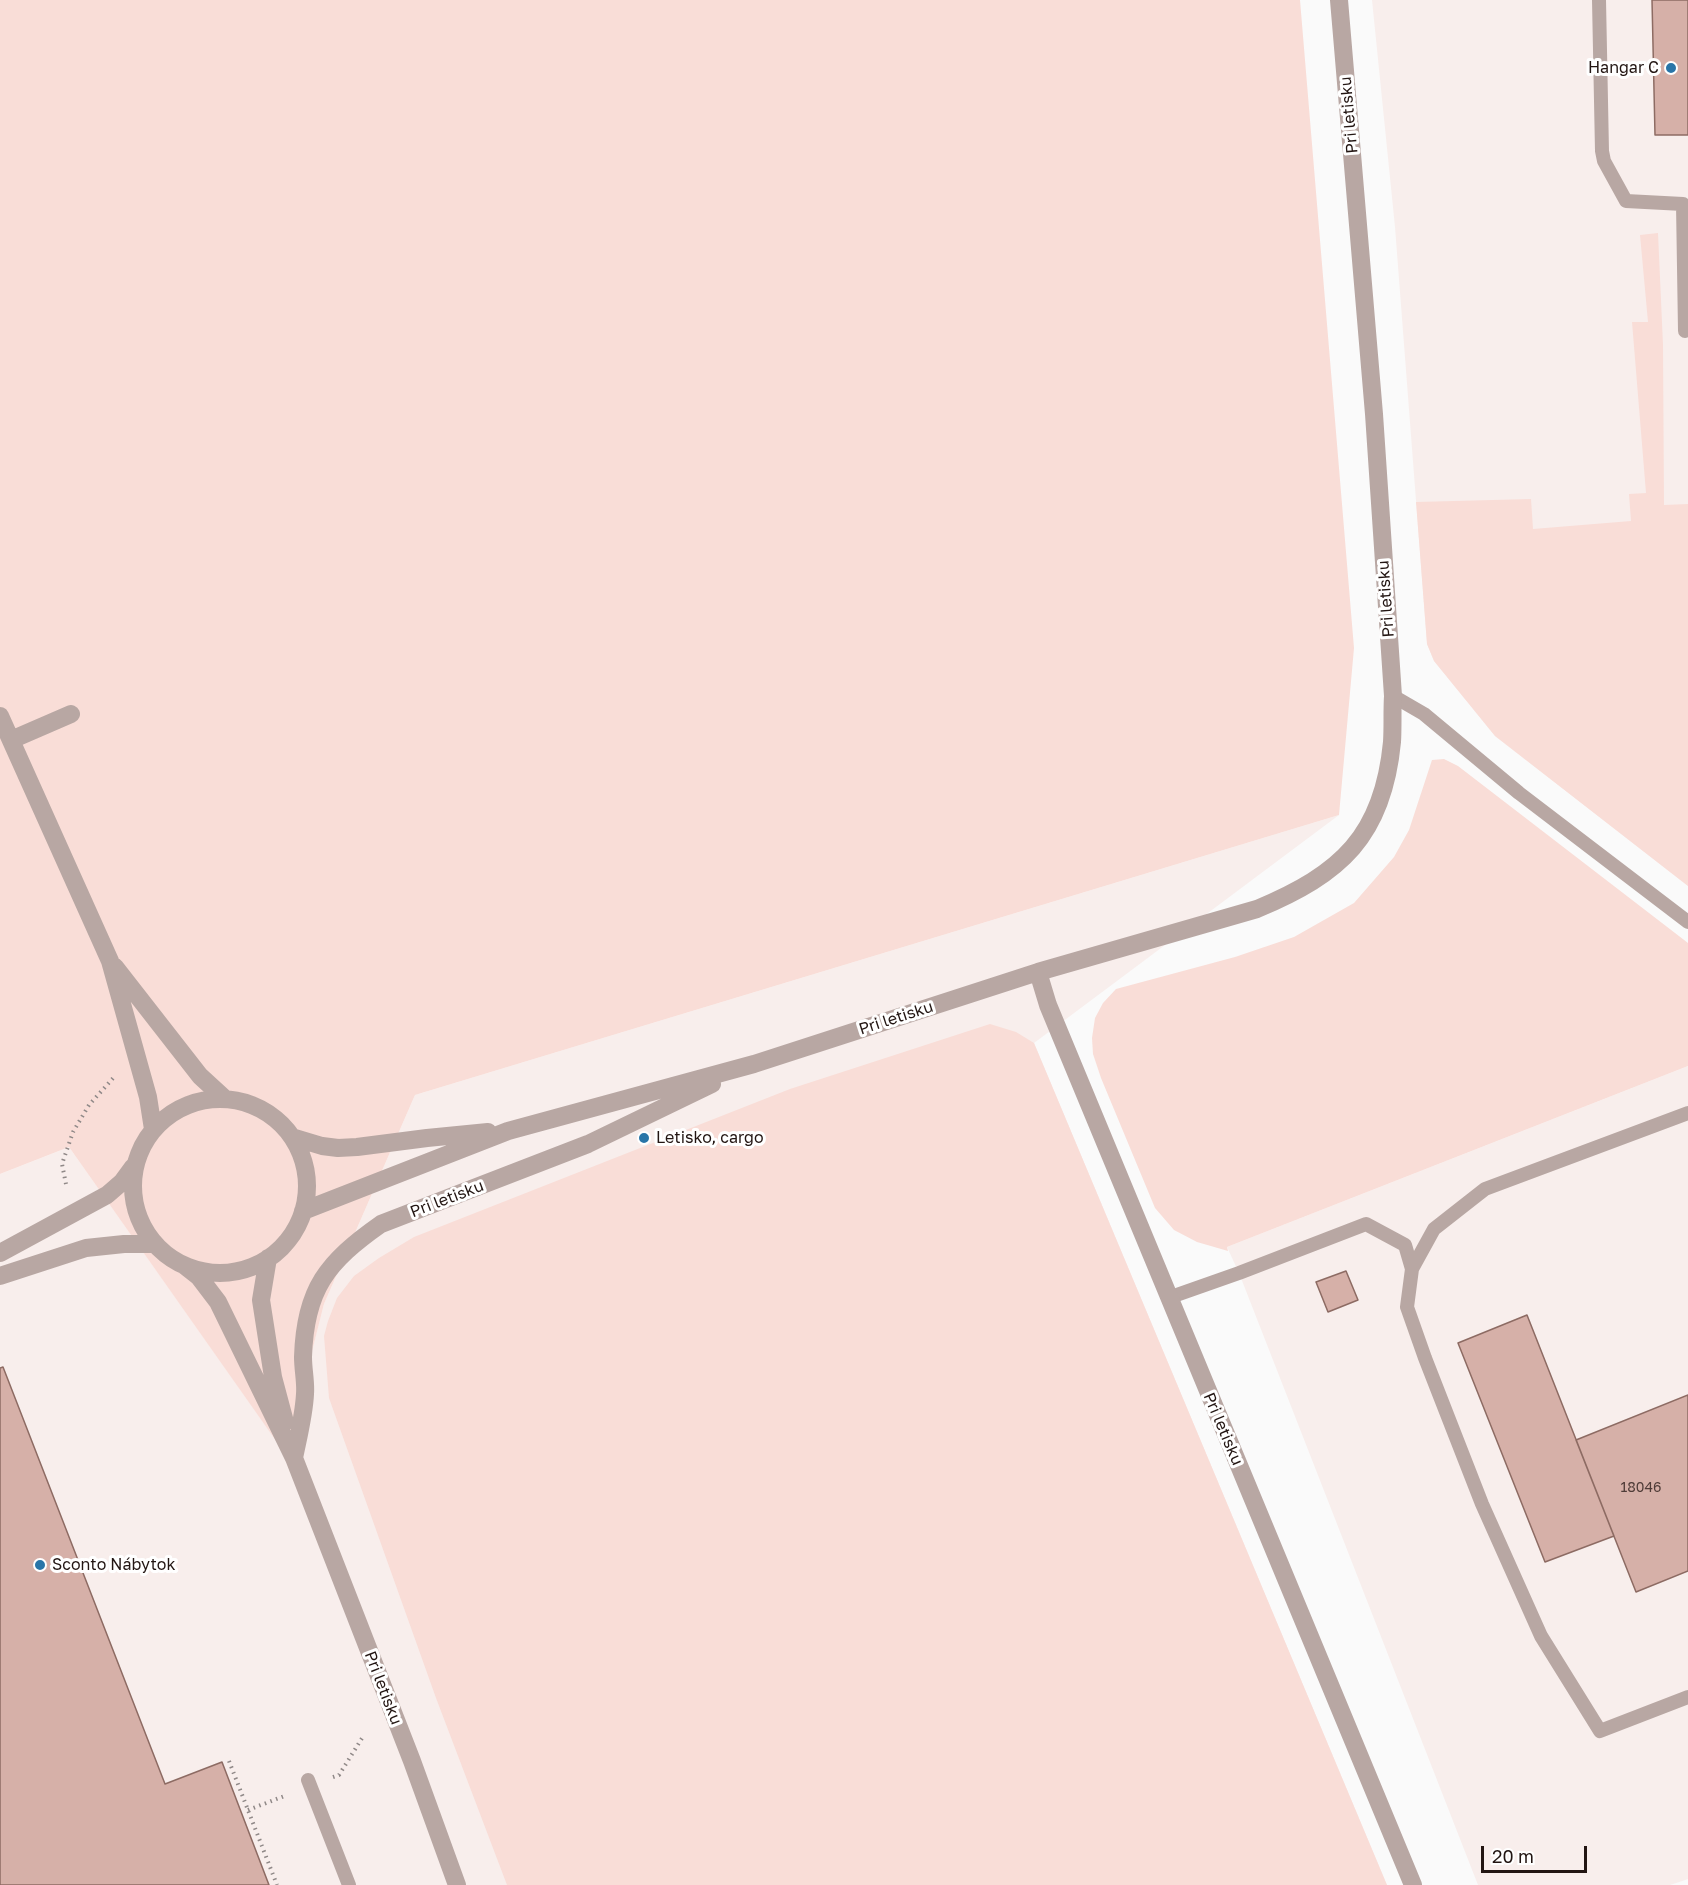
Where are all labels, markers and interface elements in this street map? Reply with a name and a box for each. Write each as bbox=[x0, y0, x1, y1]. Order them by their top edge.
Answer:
place label: Hangar C bbox=[1588, 58, 1659, 78]
marker: Hangar C bbox=[1664, 61, 1678, 75]
street label: Pri letisku bbox=[1336, 76, 1362, 154]
street label: Pri letisku bbox=[1374, 560, 1398, 638]
street label: Pri letisku bbox=[856, 997, 936, 1039]
place label: Letisko, cargo bbox=[656, 1128, 763, 1148]
marker: Letisko, cargo bbox=[637, 1131, 651, 1145]
street label: Pri letisku bbox=[408, 1176, 486, 1222]
street label: Pri letisku bbox=[1199, 1390, 1247, 1468]
house number: 18046 bbox=[1620, 1480, 1662, 1496]
place label: Sconto Nábytok bbox=[52, 1555, 175, 1575]
marker: Sconto Nábytok bbox=[33, 1558, 47, 1572]
street label: Pri letisku bbox=[360, 1649, 406, 1727]
scale bar bbox=[1484, 1834, 1590, 1872]
text: 20 m bbox=[1492, 1845, 1534, 1867]

